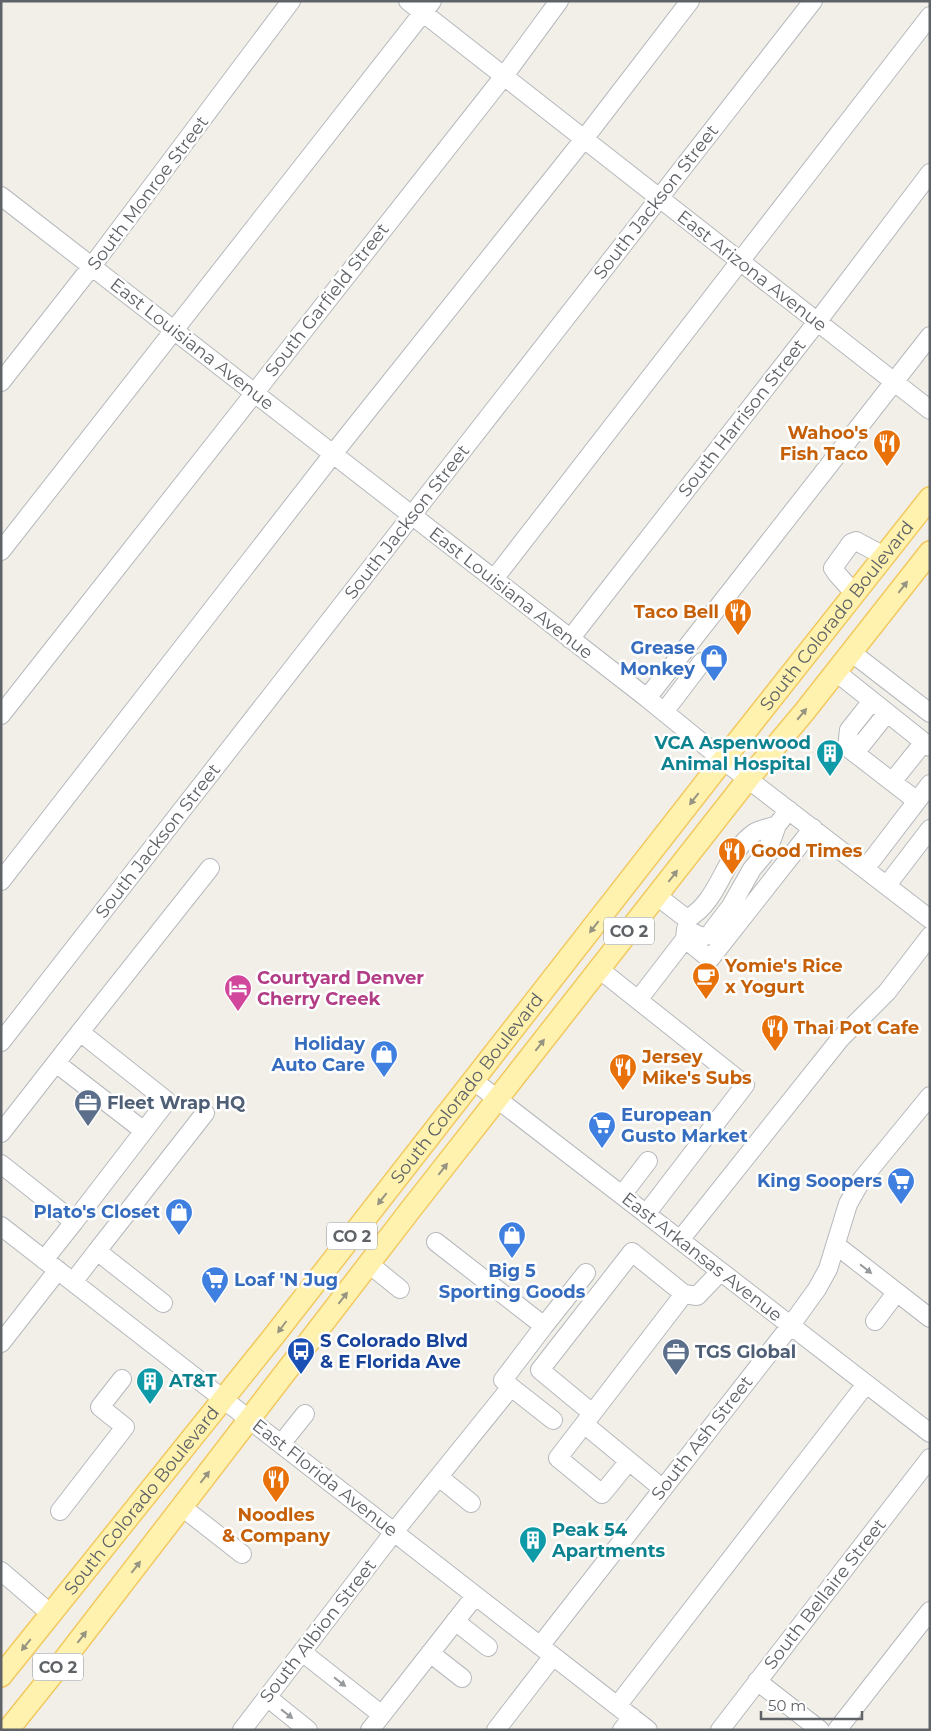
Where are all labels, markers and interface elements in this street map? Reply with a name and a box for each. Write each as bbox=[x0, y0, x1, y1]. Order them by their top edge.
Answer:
street label: South Monroe Street bbox=[83, 111, 213, 275]
street label: South Jackson Street bbox=[589, 120, 723, 284]
street label: East Arizona Avenue bbox=[673, 206, 831, 336]
street label: South Garfield Street bbox=[260, 219, 394, 381]
street label: East Louisiana Avenue bbox=[106, 273, 278, 415]
street label: South Harrison Street bbox=[674, 335, 810, 501]
place label: Wahoo's Fish Taco bbox=[780, 422, 868, 465]
restaurant icon: Wahoo's Fish Taco bbox=[872, 428, 902, 467]
street label: South Jackson Street bbox=[340, 440, 474, 604]
street label: South Colorado Boulevard bbox=[755, 517, 919, 715]
street label: East Louisiana Avenue bbox=[425, 522, 597, 664]
one-way arrow bbox=[897, 581, 908, 594]
restaurant icon: Taco Bell bbox=[723, 597, 753, 636]
place label: Taco Bell bbox=[634, 601, 719, 623]
place label: Grease Monkey bbox=[620, 637, 695, 680]
shop icon: Grease Monkey bbox=[699, 643, 729, 682]
one-way arrow bbox=[797, 708, 808, 721]
place label: VCA Aspenwood Animal Hospital bbox=[653, 732, 811, 775]
building icon: VCA Aspenwood Animal Hospital bbox=[815, 738, 845, 777]
street label: South Jackson Street bbox=[91, 759, 225, 923]
one-way arrow bbox=[688, 792, 699, 805]
restaurant icon: Good Times bbox=[717, 836, 747, 875]
place label: Good Times bbox=[751, 840, 863, 862]
one-way arrow bbox=[667, 870, 678, 883]
road number: CO 2 bbox=[604, 918, 654, 944]
one-way arrow bbox=[588, 920, 599, 933]
place label: Yomie's Rice x Yogurt bbox=[724, 955, 843, 998]
cafe icon: Yomie's Rice x Yogurt bbox=[691, 961, 721, 1000]
place label: Courtyard Denver Cherry Creek bbox=[257, 967, 424, 1010]
hotel icon: Courtyard Denver Cherry Creek bbox=[223, 973, 253, 1012]
street label: South Colorado Boulevard bbox=[386, 989, 548, 1188]
restaurant icon: Thai Pot Cafe bbox=[760, 1013, 790, 1052]
place label: Thai Pot Cafe bbox=[794, 1017, 919, 1039]
place label: Holiday Auto Care bbox=[271, 1033, 365, 1076]
one-way arrow bbox=[535, 1038, 545, 1052]
shop icon: Holiday Auto Care bbox=[369, 1039, 399, 1078]
place label: Jersey Mike's Subs bbox=[641, 1046, 752, 1089]
restaurant icon: Jersey Mike's Subs bbox=[608, 1052, 638, 1091]
office icon: Fleet Wrap HQ bbox=[73, 1088, 103, 1127]
place label: Fleet Wrap HQ bbox=[107, 1092, 246, 1114]
place label: European Gusto Market bbox=[621, 1104, 748, 1147]
supermarket icon: European Gusto Market bbox=[587, 1110, 617, 1149]
one-way arrow bbox=[437, 1163, 448, 1176]
supermarket icon: King Soopers bbox=[886, 1166, 916, 1205]
place label: King Soopers bbox=[757, 1170, 882, 1192]
street label: East Arkansas Avenue bbox=[617, 1188, 787, 1327]
one-way arrow bbox=[376, 1192, 387, 1205]
shop icon: Plato's Closet bbox=[164, 1197, 194, 1236]
place label: Plato's Closet bbox=[33, 1201, 160, 1223]
shop icon: Big 5 Sporting Goods bbox=[497, 1220, 527, 1259]
road number: CO 2 bbox=[327, 1222, 377, 1250]
place label: Big 5 Sporting Goods bbox=[439, 1260, 586, 1303]
one-way arrow bbox=[859, 1264, 873, 1274]
supermarket icon: Loaf 'N Jug bbox=[200, 1265, 230, 1304]
place label: Loaf 'N Jug bbox=[234, 1269, 338, 1291]
one-way arrow bbox=[338, 1292, 349, 1305]
one-way arrow bbox=[276, 1320, 287, 1333]
place label: S Colorado Blvd & E Florida Ave bbox=[320, 1330, 468, 1373]
bus stop icon: S Colorado Blvd & E Florida Ave bbox=[286, 1336, 316, 1375]
office icon: TGS Global bbox=[661, 1337, 691, 1376]
place label: TGS Global bbox=[695, 1341, 796, 1363]
building icon: AT&T bbox=[135, 1366, 165, 1405]
place label: AT&T bbox=[168, 1370, 217, 1392]
street label: South Ash Street bbox=[647, 1372, 757, 1504]
street label: South Colorado Boulevard bbox=[60, 1402, 224, 1599]
street label: East Florida Avenue bbox=[248, 1414, 402, 1542]
restaurant icon: Noodles & Company bbox=[261, 1464, 291, 1503]
one-way arrow bbox=[200, 1470, 210, 1484]
place label: Noodles & Company bbox=[222, 1504, 330, 1547]
street label: South Bellaire Street bbox=[759, 1514, 891, 1674]
place label: Peak 54 Apartments bbox=[551, 1519, 666, 1562]
building icon: Peak 54 Apartments bbox=[518, 1525, 548, 1564]
street label: South Albion Street bbox=[255, 1555, 381, 1707]
one-way arrow bbox=[130, 1561, 141, 1574]
one-way arrow bbox=[76, 1631, 87, 1644]
one-way arrow bbox=[21, 1638, 32, 1651]
road number: CO 2 bbox=[33, 1654, 83, 1680]
one-way arrow bbox=[333, 1676, 346, 1687]
scale bar bbox=[761, 1688, 862, 1720]
text: 50 m bbox=[768, 1696, 806, 1715]
one-way arrow bbox=[280, 1708, 293, 1719]

